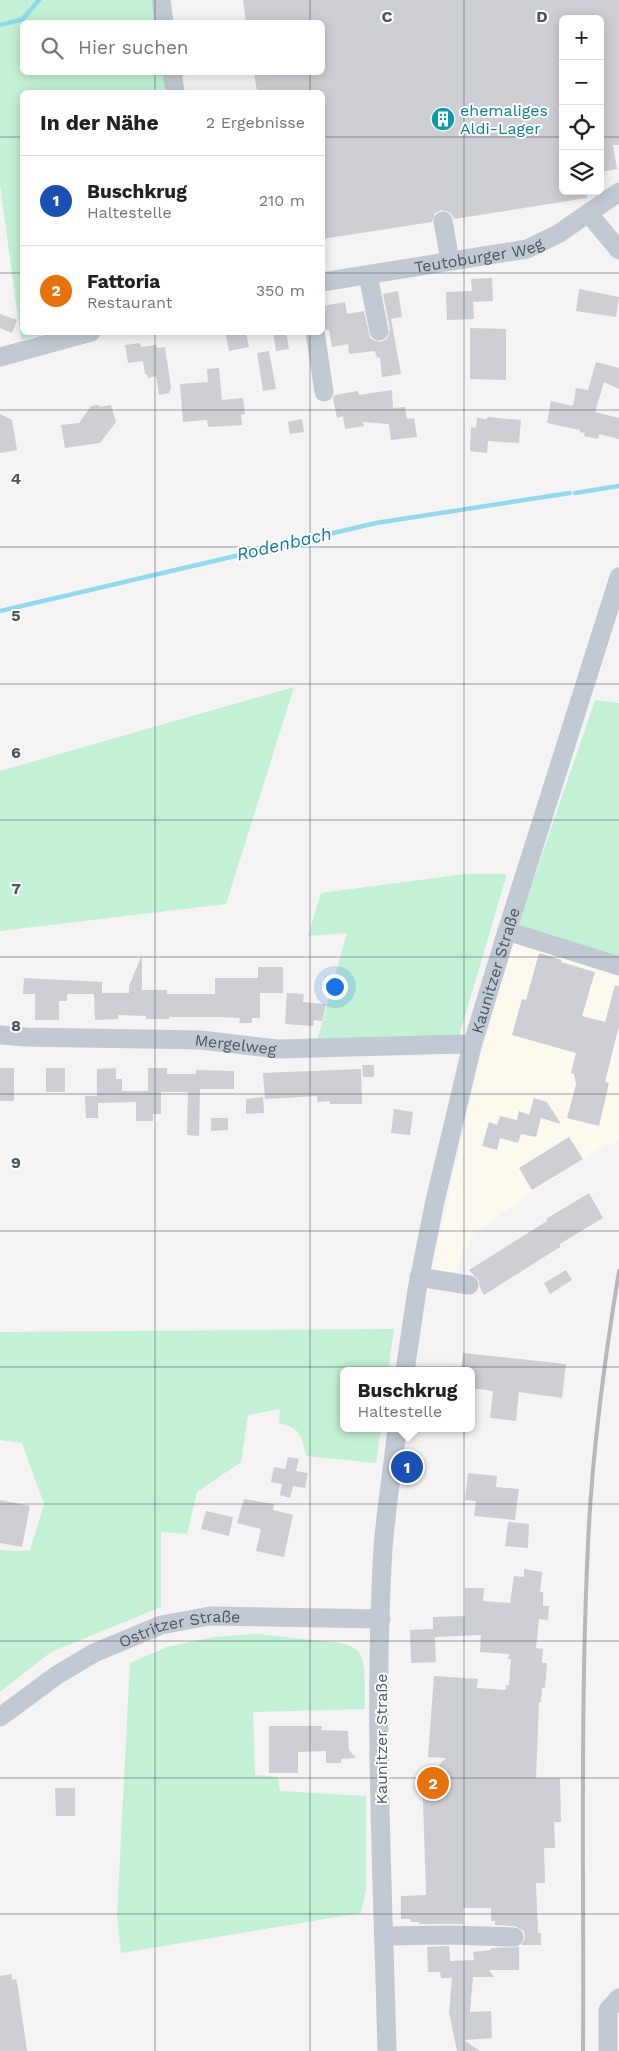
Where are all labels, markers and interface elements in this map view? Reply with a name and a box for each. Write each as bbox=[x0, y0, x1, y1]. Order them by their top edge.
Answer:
text: C bbox=[382, 7, 393, 26]
text: D bbox=[536, 7, 548, 26]
map controls bbox=[559, 15, 604, 195]
button: + bbox=[559, 15, 604, 60]
search box bbox=[20, 20, 325, 75]
icon: search bbox=[38, 34, 66, 62]
text: Hier suchen bbox=[78, 36, 189, 59]
button: − bbox=[559, 60, 604, 105]
place label: ehemaliges Aldi-Lager bbox=[460, 101, 548, 138]
button: locate bbox=[559, 105, 604, 150]
building icon: ehemaliges Aldi-Lager bbox=[430, 106, 456, 132]
text: In der Nähe bbox=[40, 110, 159, 135]
text: 2 Ergebnisse bbox=[206, 113, 305, 132]
button: layers bbox=[559, 150, 604, 195]
text: Buschkrug bbox=[87, 180, 187, 203]
text: 1 bbox=[53, 191, 59, 210]
text: 210 m bbox=[259, 191, 305, 210]
text: Haltestelle bbox=[87, 203, 172, 222]
street label: Teutoburger Weg bbox=[413, 233, 547, 277]
text: Fattoria bbox=[87, 270, 160, 293]
text: 2 bbox=[51, 281, 61, 300]
text: 350 m bbox=[256, 281, 305, 300]
text: Restaurant bbox=[87, 293, 173, 312]
text: 4 bbox=[11, 469, 21, 488]
water label: Rodenbach bbox=[234, 522, 333, 565]
text: 5 bbox=[11, 606, 21, 625]
text: 6 bbox=[11, 743, 21, 762]
text: 7 bbox=[11, 879, 21, 898]
street label: Kaunitzer Straße bbox=[467, 905, 524, 1036]
your location bbox=[322, 974, 348, 1000]
text: 8 bbox=[11, 1016, 21, 1035]
street label: Mergelweg bbox=[194, 1030, 278, 1059]
text: 9 bbox=[11, 1153, 21, 1172]
popup bbox=[340, 1367, 475, 1432]
text: Buschkrug bbox=[358, 1379, 457, 1402]
text: Haltestelle bbox=[358, 1402, 442, 1421]
pin: 1 bbox=[391, 1448, 423, 1486]
street label: Ostritzer Straße bbox=[116, 1607, 241, 1652]
street label: Kaunitzer Straße bbox=[372, 1674, 391, 1804]
pin: 2 bbox=[417, 1764, 449, 1802]

